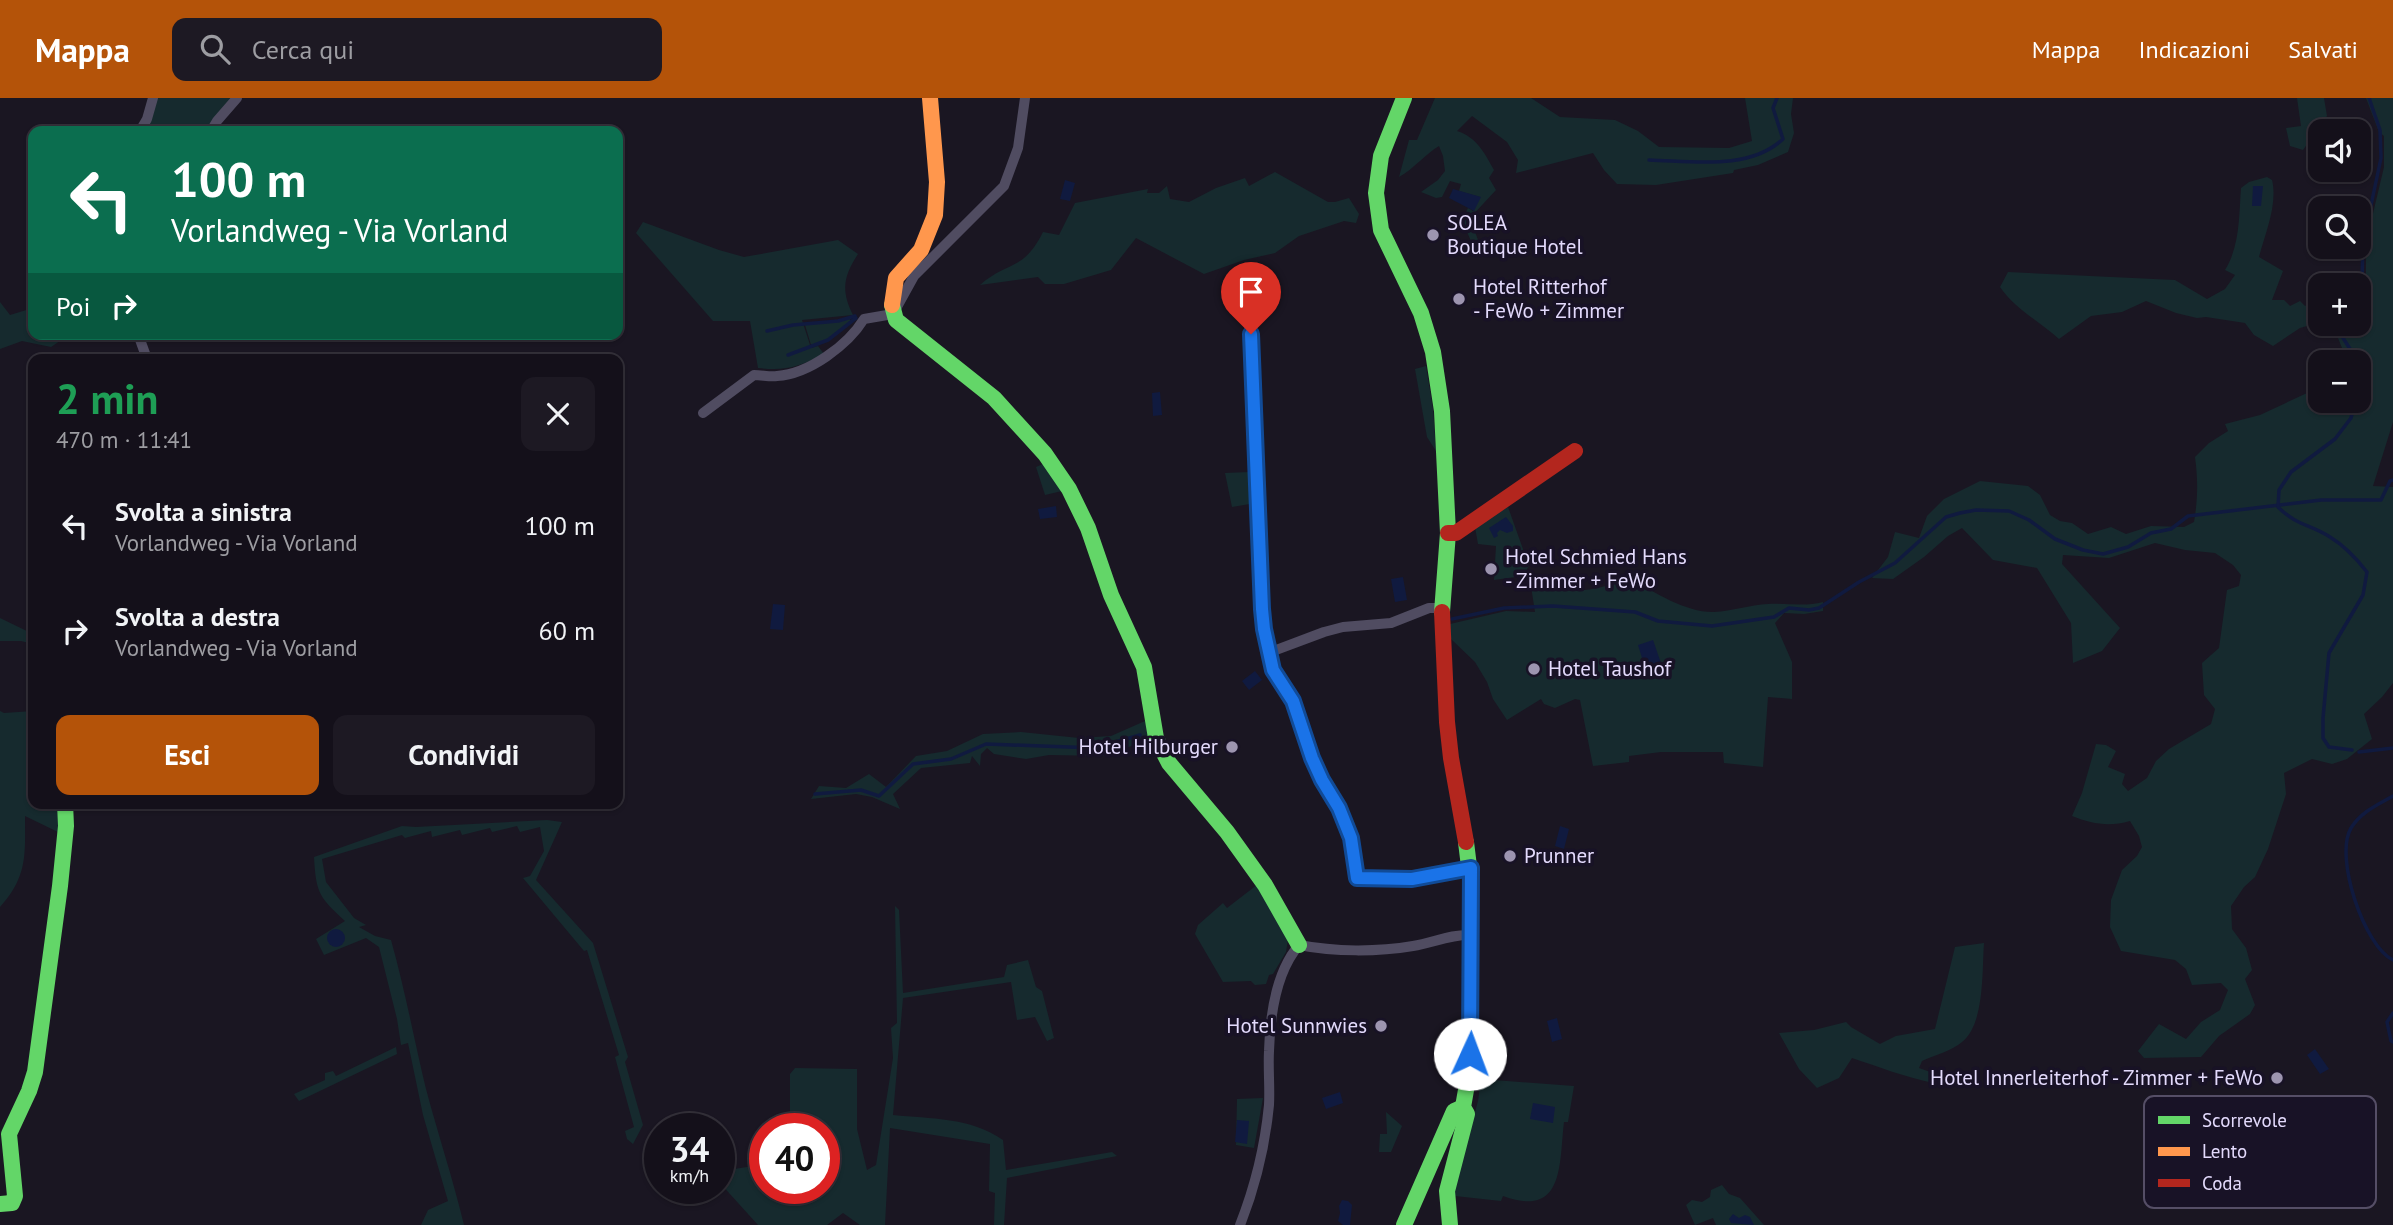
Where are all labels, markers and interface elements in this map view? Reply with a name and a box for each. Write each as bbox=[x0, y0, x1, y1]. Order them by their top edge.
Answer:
search box bbox=[172, 18, 662, 81]
text: Mappa bbox=[35, 28, 130, 71]
icon: search bbox=[196, 30, 234, 68]
text: Cerca qui bbox=[252, 33, 354, 66]
text: Mappa bbox=[2032, 34, 2101, 65]
text: Indicazioni bbox=[2139, 34, 2250, 65]
text: Salvati bbox=[2288, 34, 2358, 65]
map controls bbox=[2308, 119, 2371, 413]
button: sound bbox=[2308, 119, 2371, 182]
text: 100 m bbox=[171, 147, 306, 211]
icon: left bbox=[56, 154, 147, 245]
button: search bbox=[2308, 196, 2371, 259]
text: Vorlandweg - Via Vorland bbox=[171, 209, 509, 251]
place label: SOLEA Boutique Hotel bbox=[1447, 209, 1583, 260]
marker: SOLEA Boutique Hotel bbox=[1425, 227, 1441, 243]
pin bbox=[1221, 262, 1281, 334]
icon: arrive bbox=[1232, 273, 1270, 311]
place label: Hotel Ritterhof - FeWo + Zimmer bbox=[1473, 273, 1624, 324]
button: + bbox=[2308, 273, 2371, 336]
icon: right bbox=[105, 287, 143, 325]
text: Poi bbox=[56, 290, 91, 323]
marker: Hotel Ritterhof - FeWo + Zimmer bbox=[1451, 291, 1467, 307]
button: − bbox=[2308, 350, 2371, 413]
text: 2 min bbox=[56, 371, 158, 426]
button: close bbox=[521, 377, 595, 451]
text: 470 m · 11:41 bbox=[56, 425, 192, 454]
text: Svolta a sinistra bbox=[115, 495, 292, 528]
icon: left bbox=[56, 507, 94, 545]
text: 100 m bbox=[524, 509, 595, 542]
text: Vorlandweg - Via Vorland bbox=[115, 528, 358, 557]
place label: Hotel Schmied Hans - Zimmer + FeWo bbox=[1505, 543, 1687, 594]
marker: Hotel Schmied Hans - Zimmer + FeWo bbox=[1483, 561, 1499, 577]
text: Svolta a destra bbox=[115, 600, 280, 633]
icon: right bbox=[56, 612, 94, 650]
text: 60 m bbox=[539, 614, 595, 647]
text: Vorlandweg - Via Vorland bbox=[115, 633, 358, 662]
place label: Hotel Taushof bbox=[1548, 655, 1673, 682]
marker: Hotel Taushof bbox=[1526, 661, 1542, 677]
button: Esci bbox=[56, 715, 319, 795]
button: Condividi bbox=[333, 715, 595, 795]
place label: Hotel Hilburger bbox=[1079, 733, 1218, 760]
marker: Hotel Hilburger bbox=[1224, 739, 1240, 755]
place label: Prunner bbox=[1524, 842, 1594, 869]
marker: Prunner bbox=[1502, 848, 1518, 864]
place label: Hotel Sunnwies bbox=[1226, 1012, 1367, 1039]
position arrow bbox=[1433, 1017, 1507, 1091]
marker: Hotel Sunnwies bbox=[1373, 1018, 1389, 1034]
place label: Hotel Innerleiterhof - Zimmer + FeWo bbox=[1930, 1064, 2263, 1091]
marker: Hotel Innerleiterhof - Zimmer + FeWo bbox=[2269, 1070, 2285, 1086]
legend bbox=[2144, 1096, 2376, 1208]
text: Scorrevole bbox=[2202, 1108, 2287, 1132]
speed limit sign: 40 bbox=[749, 1113, 840, 1204]
text: 34 bbox=[670, 1126, 709, 1172]
text: Lento bbox=[2202, 1139, 2247, 1163]
text: km/h bbox=[670, 1164, 709, 1187]
text: Coda bbox=[2202, 1171, 2242, 1195]

